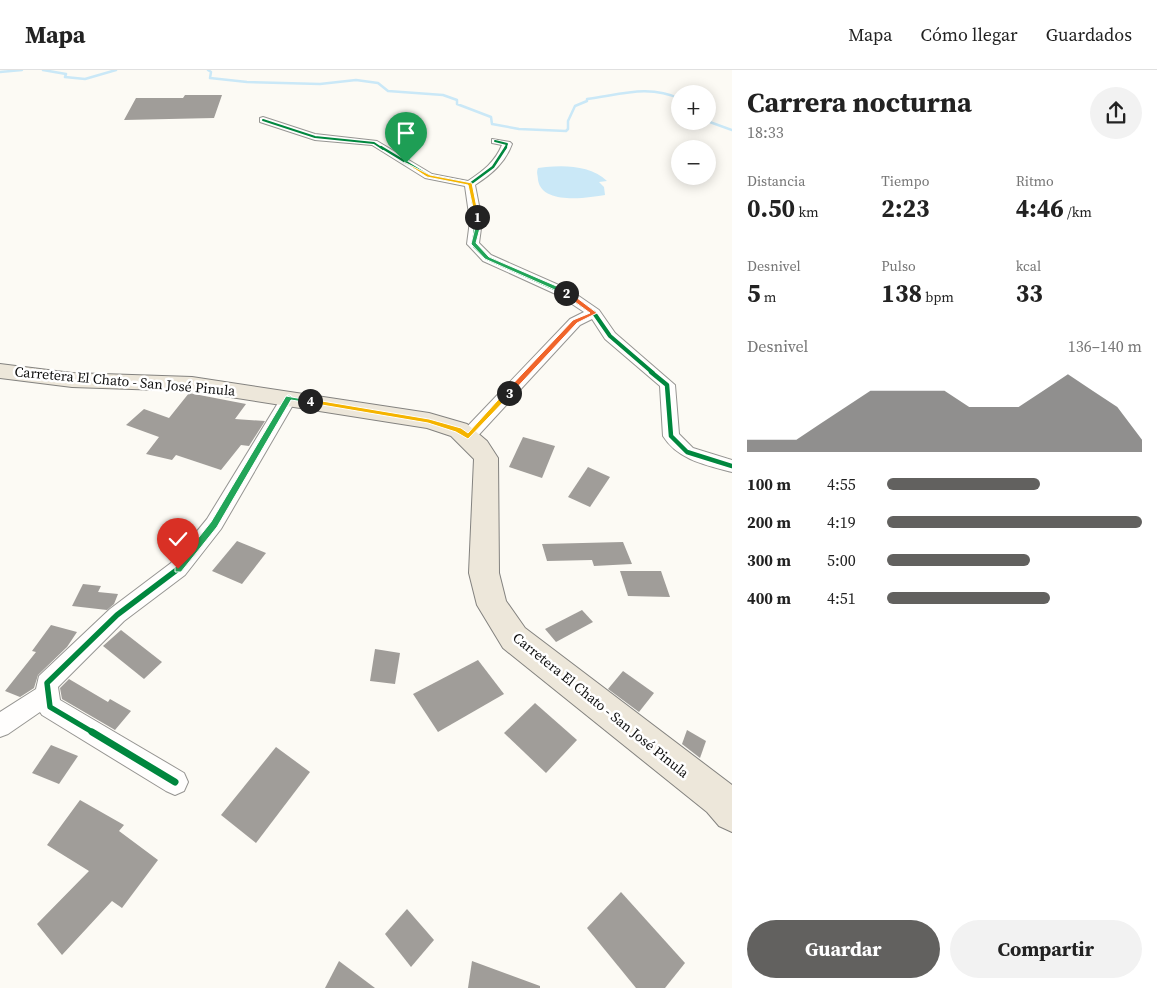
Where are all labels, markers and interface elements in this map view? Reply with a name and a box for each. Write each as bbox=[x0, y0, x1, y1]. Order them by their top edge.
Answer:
text: Mapa bbox=[25, 18, 86, 51]
text: Mapa bbox=[848, 22, 893, 47]
text: Cómo llegar bbox=[921, 22, 1018, 47]
text: Guardados bbox=[1046, 22, 1132, 47]
text: Carrera nocturna bbox=[747, 83, 972, 121]
map controls bbox=[671, 85, 716, 185]
button: + bbox=[671, 85, 716, 130]
button: share bbox=[1090, 87, 1142, 139]
pin bbox=[385, 112, 427, 163]
icon: arrive bbox=[392, 119, 420, 147]
text: 18:33 bbox=[747, 121, 784, 143]
button: − bbox=[671, 140, 716, 185]
text: Distancia bbox=[747, 171, 805, 191]
text: Tiempo bbox=[881, 171, 929, 191]
text: Ritmo bbox=[1016, 171, 1054, 191]
text: 0.50 bbox=[747, 191, 795, 225]
text: 2:23 bbox=[881, 191, 929, 225]
text: 4:46 bbox=[1016, 191, 1064, 225]
text: km bbox=[795, 202, 819, 222]
text: /km bbox=[1064, 202, 1092, 222]
pin: 1 bbox=[464, 204, 490, 230]
text: 1 bbox=[474, 207, 481, 227]
text: Desnivel bbox=[747, 256, 801, 276]
text: Pulso bbox=[881, 256, 916, 276]
text: kcal bbox=[1016, 256, 1041, 276]
text: 5 bbox=[747, 276, 761, 310]
text: 138 bbox=[881, 276, 922, 310]
text: 33 bbox=[1016, 276, 1043, 310]
pin: 2 bbox=[554, 280, 578, 306]
text: 2 bbox=[563, 283, 570, 303]
text: m bbox=[761, 287, 776, 307]
text: bpm bbox=[922, 287, 954, 307]
text: Desnivel bbox=[747, 335, 808, 357]
text: 136–140 m bbox=[1068, 335, 1142, 357]
street label: Carretera El Chato - San José Pinula bbox=[14, 361, 237, 401]
pin: 3 bbox=[496, 380, 522, 406]
text: 3 bbox=[506, 383, 513, 403]
pin: 4 bbox=[298, 388, 322, 414]
text: 4 bbox=[307, 391, 314, 411]
text: 100 m bbox=[747, 473, 791, 495]
text: 4:55 bbox=[827, 473, 856, 495]
text: 200 m bbox=[747, 511, 791, 533]
text: 4:19 bbox=[827, 511, 856, 533]
pin bbox=[157, 518, 199, 569]
icon: check bbox=[164, 525, 192, 553]
text: 300 m bbox=[747, 549, 791, 571]
text: 5:00 bbox=[827, 549, 856, 571]
text: 400 m bbox=[747, 587, 791, 609]
text: 4:51 bbox=[827, 587, 856, 609]
street label: Carretera El Chato - San José Pinula bbox=[509, 628, 694, 783]
button: Guardar bbox=[747, 920, 940, 978]
button: Compartir bbox=[950, 920, 1142, 978]

